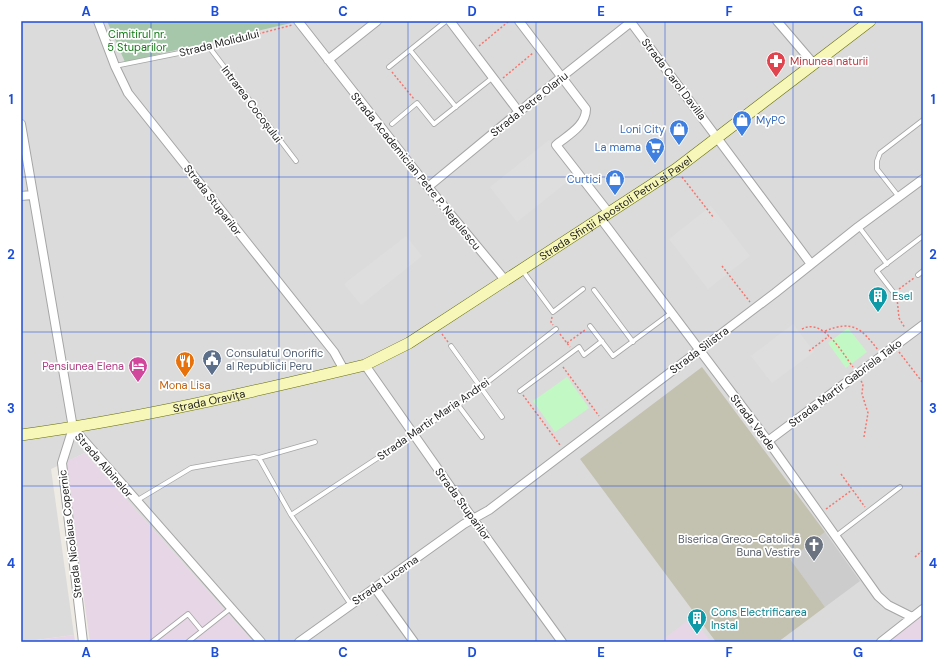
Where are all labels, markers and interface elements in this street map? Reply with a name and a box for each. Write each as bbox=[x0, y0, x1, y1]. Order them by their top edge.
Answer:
text: A bbox=[81, 3, 91, 20]
text: B bbox=[211, 3, 219, 20]
text: C bbox=[338, 3, 348, 20]
text: D bbox=[467, 3, 477, 20]
text: E bbox=[597, 3, 605, 20]
text: F bbox=[725, 3, 733, 20]
text: G bbox=[853, 3, 863, 20]
street label: Strada Molidului bbox=[178, 26, 260, 60]
park label: Cimitirul nr. 5 Stuparilor bbox=[107, 27, 167, 54]
street label: Strada Carol Davilla bbox=[639, 35, 709, 123]
pharmacy icon: Minunea naturii bbox=[765, 50, 787, 78]
place label: Minunea naturii bbox=[790, 54, 868, 68]
street label: Intrarea Cocoșului bbox=[219, 63, 285, 145]
street label: Strada Petre Olariu bbox=[487, 68, 571, 140]
street label: Strada Academician Petre P. Negulescu bbox=[348, 89, 484, 253]
text: 1 bbox=[9, 91, 13, 108]
text: 1 bbox=[931, 91, 935, 108]
shop icon: MyPC bbox=[731, 109, 753, 137]
place label: MyPC bbox=[756, 113, 786, 127]
shop icon: Loni City bbox=[668, 118, 690, 146]
place label: Loni City bbox=[620, 122, 665, 136]
supermarket icon: La mama bbox=[644, 136, 666, 164]
place label: La mama bbox=[595, 140, 641, 154]
street label: Strada Sfinții Apostoli Petru și Pavel bbox=[536, 153, 694, 263]
street label: Strada Stuparilor bbox=[181, 162, 245, 238]
shop icon: Curtici bbox=[604, 168, 626, 196]
place label: Curtici bbox=[567, 172, 601, 186]
text: 2 bbox=[7, 246, 15, 263]
text: 2 bbox=[929, 246, 937, 263]
building icon: Esel bbox=[867, 285, 889, 313]
place label: Esel bbox=[892, 289, 912, 303]
street label: Strada Silistra bbox=[667, 323, 731, 377]
street label: Strada Martir Gabriela Tako bbox=[786, 336, 904, 430]
place label: Consulatul Onorific al Republicii Peru bbox=[226, 346, 323, 373]
public building icon: Consulatul Onorific al Republicii Peru bbox=[201, 348, 223, 376]
restaurant icon: Mona Lisa bbox=[174, 350, 196, 378]
hotel icon: Pensiunea Elena bbox=[127, 355, 149, 383]
place label: Pensiunea Elena bbox=[42, 359, 124, 373]
street label: Strada Martir Maria Andrei bbox=[374, 375, 492, 463]
place label: Mona Lisa bbox=[160, 378, 210, 392]
street label: Strada Oravița bbox=[171, 386, 246, 415]
street label: Strada Verde bbox=[727, 391, 779, 453]
text: 3 bbox=[7, 400, 15, 417]
text: 3 bbox=[929, 400, 937, 417]
street label: Strada Albinelor bbox=[72, 430, 136, 500]
street label: Strada Stuparilor bbox=[432, 465, 494, 543]
street label: Strada Nicolaus Copernic bbox=[55, 469, 85, 599]
place label: Biserica Greco-Catolică Buna Vestire bbox=[678, 532, 800, 559]
church icon: Biserica Greco-Catolică Buna Vestire bbox=[803, 534, 825, 562]
street label: Strada Lucerna bbox=[349, 552, 421, 608]
text: 4 bbox=[7, 555, 15, 572]
text: 4 bbox=[929, 555, 937, 572]
place label: Cons Electrificarea Instal bbox=[711, 605, 807, 632]
building icon: Cons Electrificarea Instal bbox=[686, 607, 708, 635]
text: A bbox=[81, 644, 91, 661]
text: B bbox=[211, 644, 219, 661]
text: C bbox=[338, 644, 348, 661]
text: D bbox=[467, 644, 477, 661]
text: E bbox=[597, 644, 605, 661]
text: F bbox=[725, 644, 733, 661]
text: G bbox=[853, 644, 863, 661]

